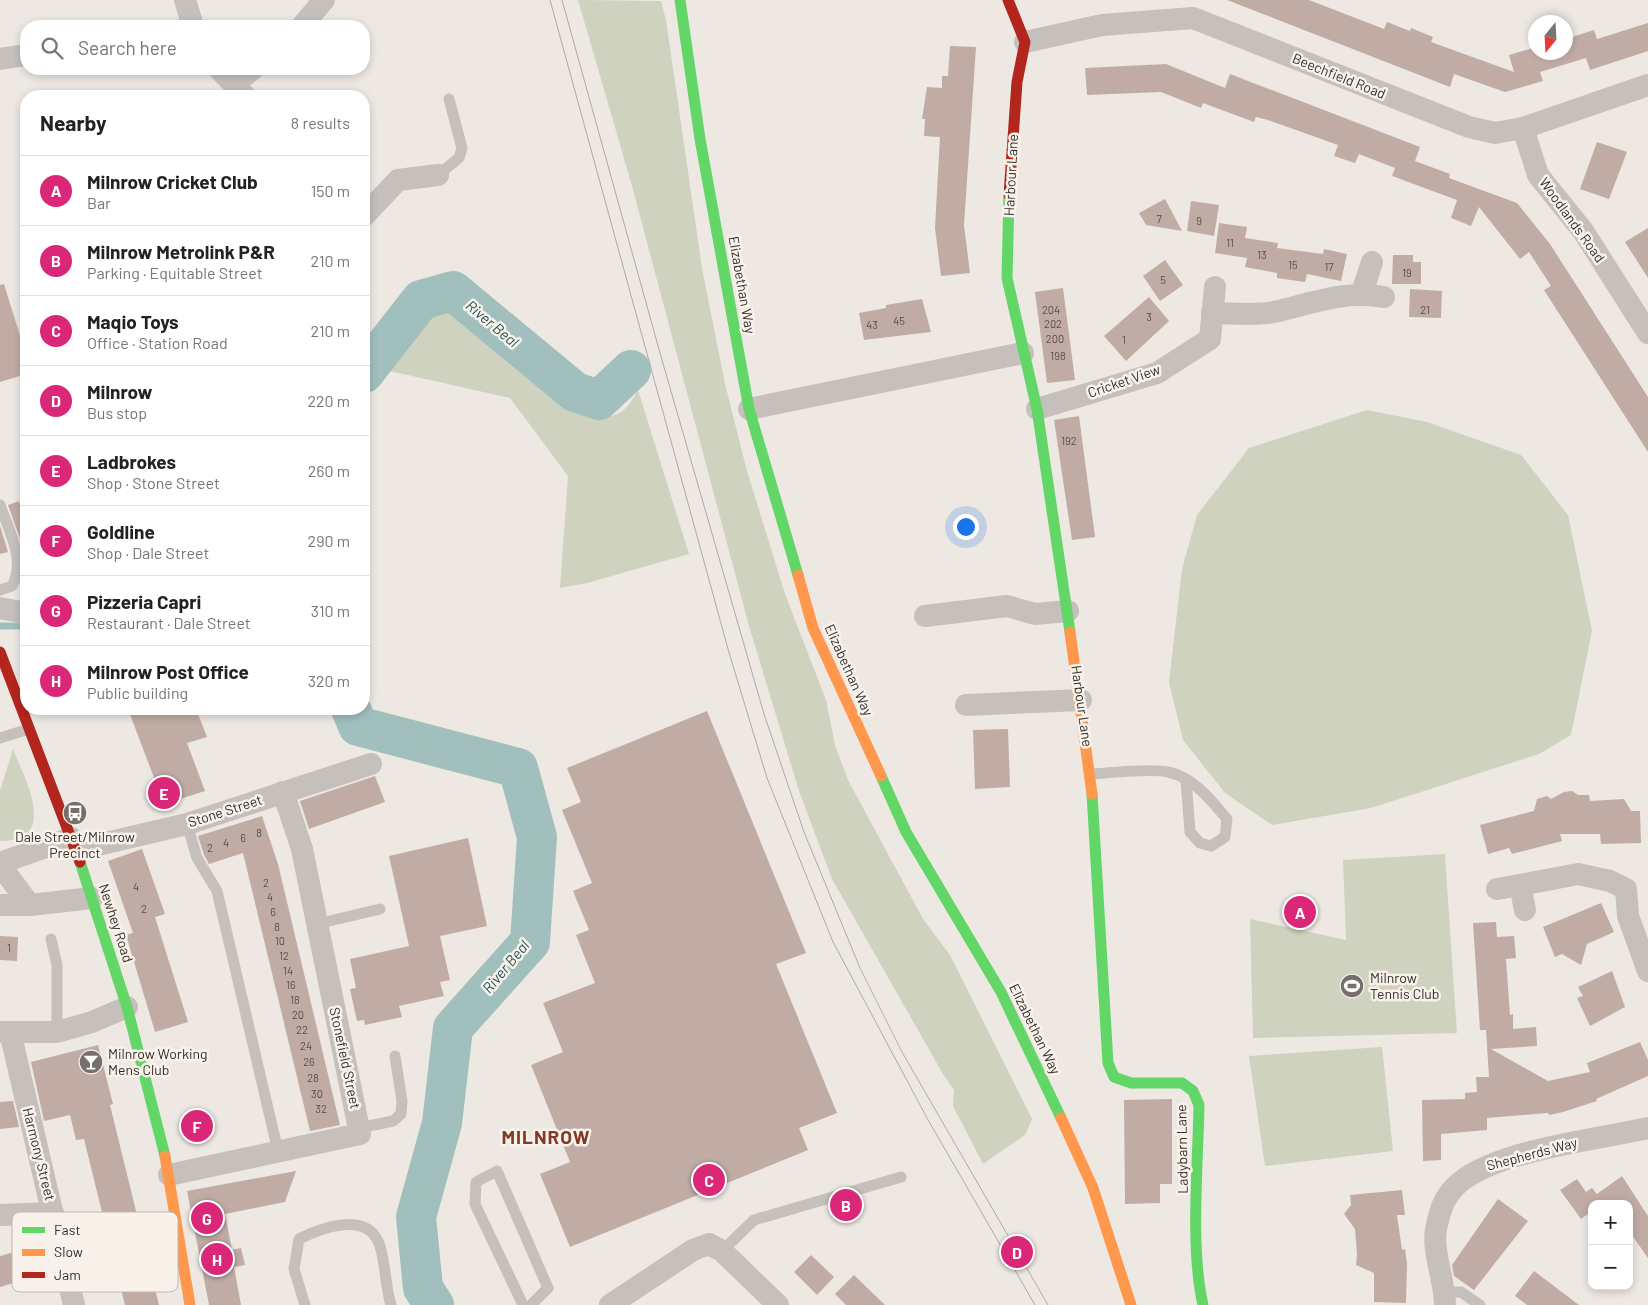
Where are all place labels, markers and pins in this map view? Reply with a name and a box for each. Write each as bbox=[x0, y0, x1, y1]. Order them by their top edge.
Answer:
pin: E bbox=[148, 774, 180, 812]
bus stop icon: Dale Street/Milnrow Precinct bbox=[62, 800, 88, 826]
place label: Dale Street/Milnrow Precinct bbox=[15, 828, 135, 861]
pin: A bbox=[1284, 893, 1316, 931]
place label: Milnrow Tennis Club bbox=[1370, 969, 1440, 1002]
sports icon: Milnrow Tennis Club bbox=[1339, 973, 1365, 999]
place label: Milnrow Working Mens Club bbox=[108, 1045, 208, 1078]
bar icon: Milnrow Working Mens Club bbox=[78, 1049, 104, 1075]
pin: F bbox=[181, 1107, 213, 1145]
pin: C bbox=[693, 1161, 725, 1199]
pin: B bbox=[830, 1186, 862, 1224]
pin: G bbox=[191, 1199, 223, 1237]
pin: D bbox=[1001, 1233, 1033, 1271]
pin: H bbox=[201, 1240, 233, 1278]

